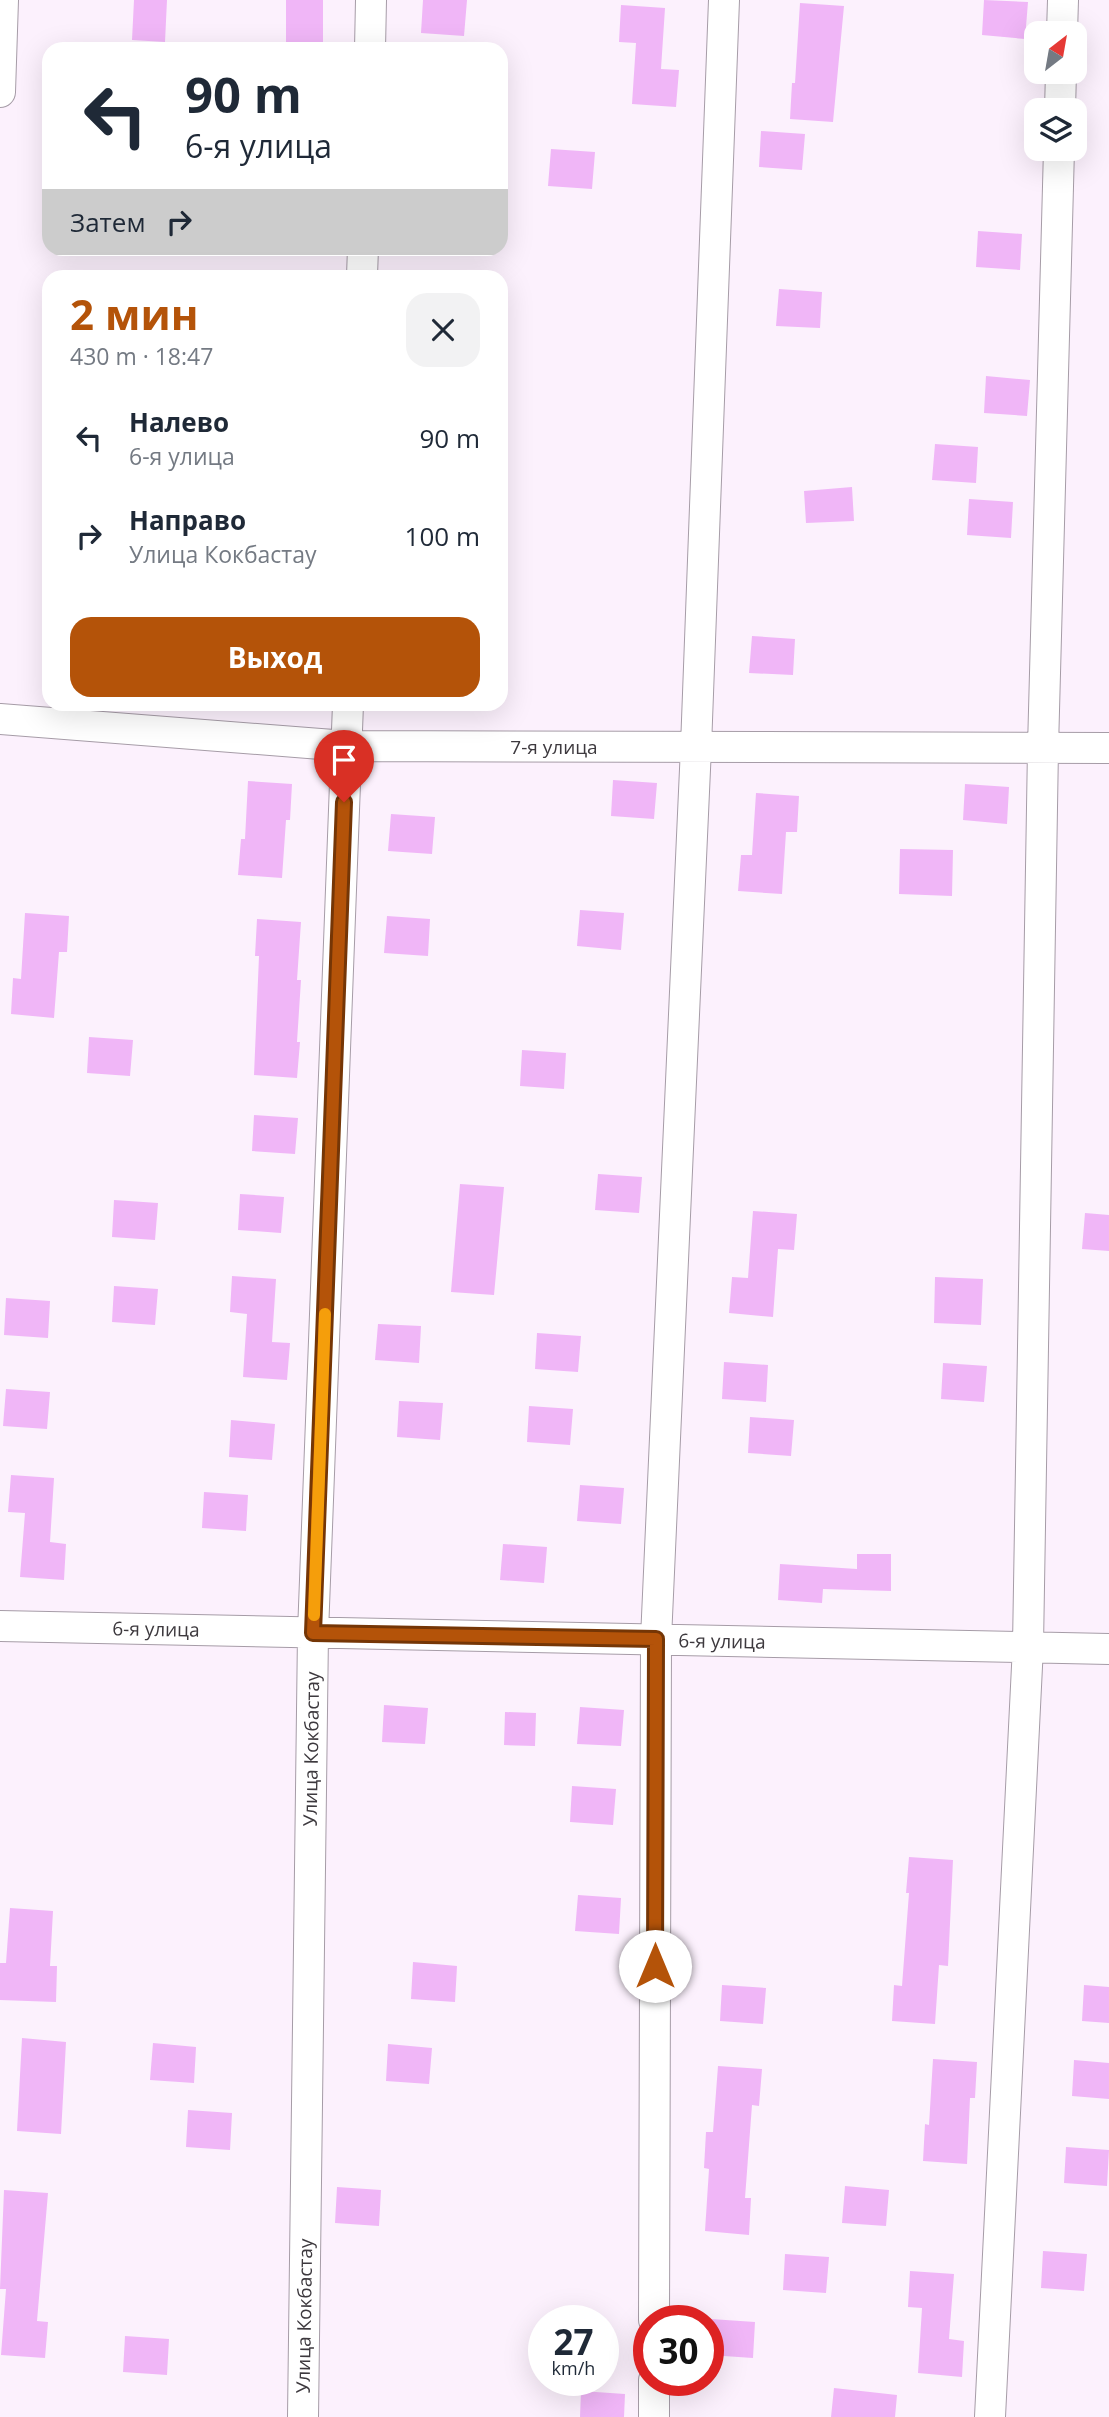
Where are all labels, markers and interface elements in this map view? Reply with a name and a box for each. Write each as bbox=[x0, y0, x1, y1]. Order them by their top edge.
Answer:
north arrow bbox=[1024, 21, 1087, 84]
map controls bbox=[1024, 21, 1087, 161]
text: 90 m bbox=[185, 61, 302, 127]
icon: left bbox=[70, 70, 161, 161]
button: layers bbox=[1024, 98, 1087, 161]
text: 6-я улица bbox=[185, 124, 332, 167]
icon: right bbox=[160, 203, 198, 241]
text: Затем bbox=[70, 204, 146, 240]
text: 2 мин bbox=[70, 285, 198, 342]
button: close bbox=[406, 293, 480, 367]
text: 430 m · 18:47 bbox=[70, 340, 213, 372]
text: Налево bbox=[129, 404, 229, 440]
icon: left bbox=[70, 419, 108, 457]
text: 90 m bbox=[419, 420, 480, 456]
text: 6-я улица bbox=[129, 440, 235, 472]
text: Направо bbox=[129, 502, 246, 538]
icon: right bbox=[70, 517, 108, 555]
text: 100 m bbox=[405, 518, 480, 554]
text: Улица Кокбастау bbox=[129, 538, 317, 570]
button: Выход bbox=[70, 617, 480, 697]
pin bbox=[314, 730, 374, 802]
street label: 7-я улица bbox=[510, 734, 598, 760]
icon: arrive bbox=[325, 741, 363, 779]
street label: 6-я улица bbox=[112, 1615, 200, 1643]
street label: 6-я улица bbox=[678, 1627, 766, 1655]
street label: Улица Кокбастау bbox=[297, 1671, 325, 1827]
position arrow bbox=[618, 1929, 692, 2003]
street label: Улица Кокбастау bbox=[290, 2238, 318, 2394]
speed limit sign: 30 bbox=[633, 2305, 724, 2396]
text: 27 bbox=[553, 2318, 594, 2365]
text: km/h bbox=[552, 2356, 595, 2380]

